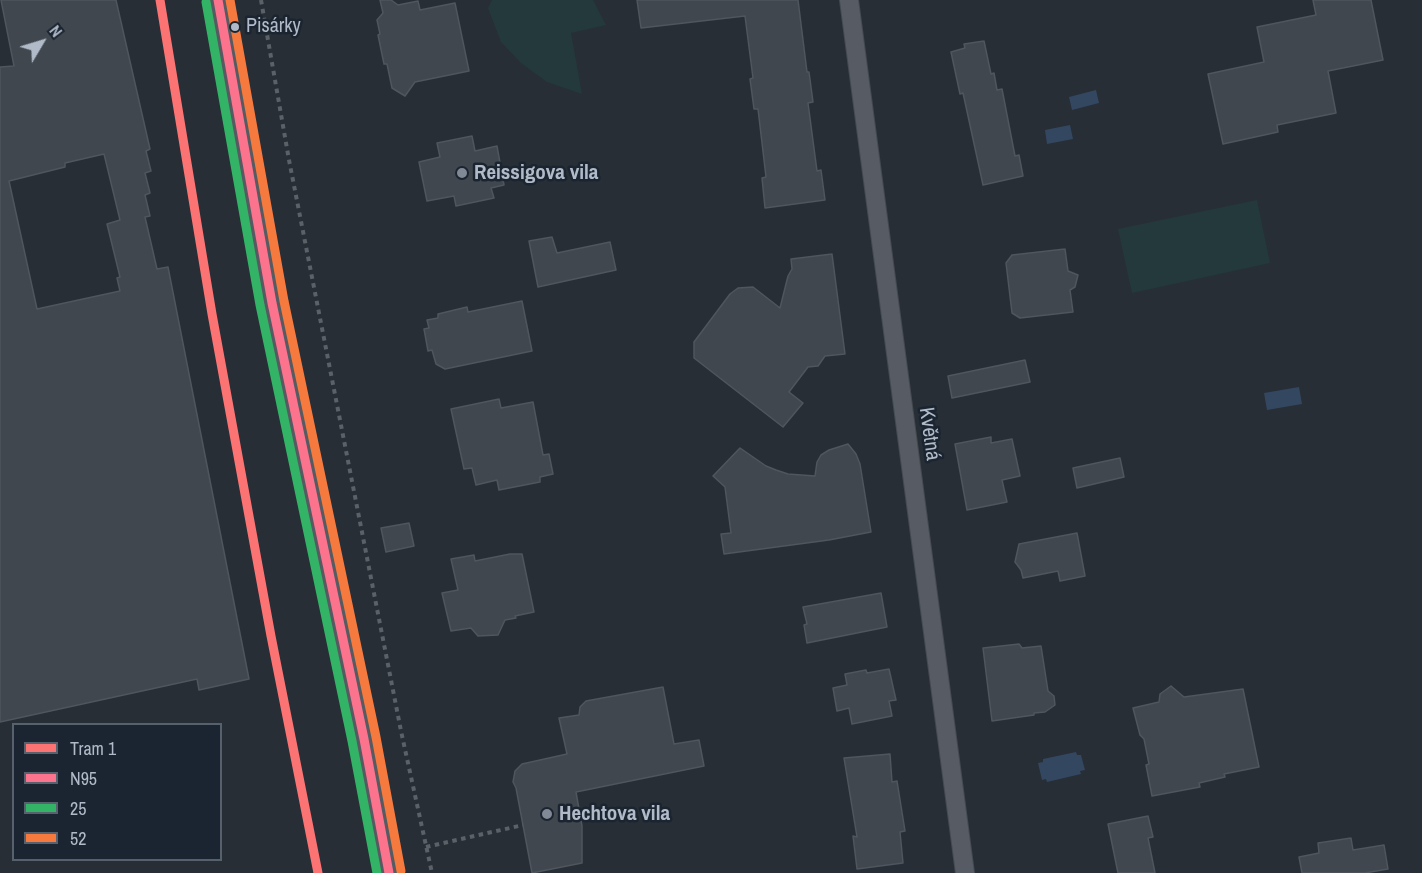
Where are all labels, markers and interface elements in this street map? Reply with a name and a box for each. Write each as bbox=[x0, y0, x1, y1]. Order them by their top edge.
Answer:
north arrow bbox=[12, 12, 72, 72]
place label: Pisárky bbox=[246, 15, 301, 39]
text: N bbox=[45, 20, 68, 41]
marker: Pisárky bbox=[229, 21, 241, 33]
place label: Reissigova vila bbox=[474, 160, 598, 186]
marker: Reissigova vila bbox=[455, 166, 469, 180]
street label: Květná bbox=[913, 406, 945, 462]
legend bbox=[12, 723, 222, 861]
text: Tram 1 bbox=[70, 736, 116, 761]
text: N95 bbox=[70, 766, 97, 791]
text: 25 bbox=[70, 796, 86, 821]
place label: Hechtova vila bbox=[559, 801, 670, 827]
marker: Hechtova vila bbox=[540, 807, 554, 821]
text: 52 bbox=[70, 826, 86, 851]

